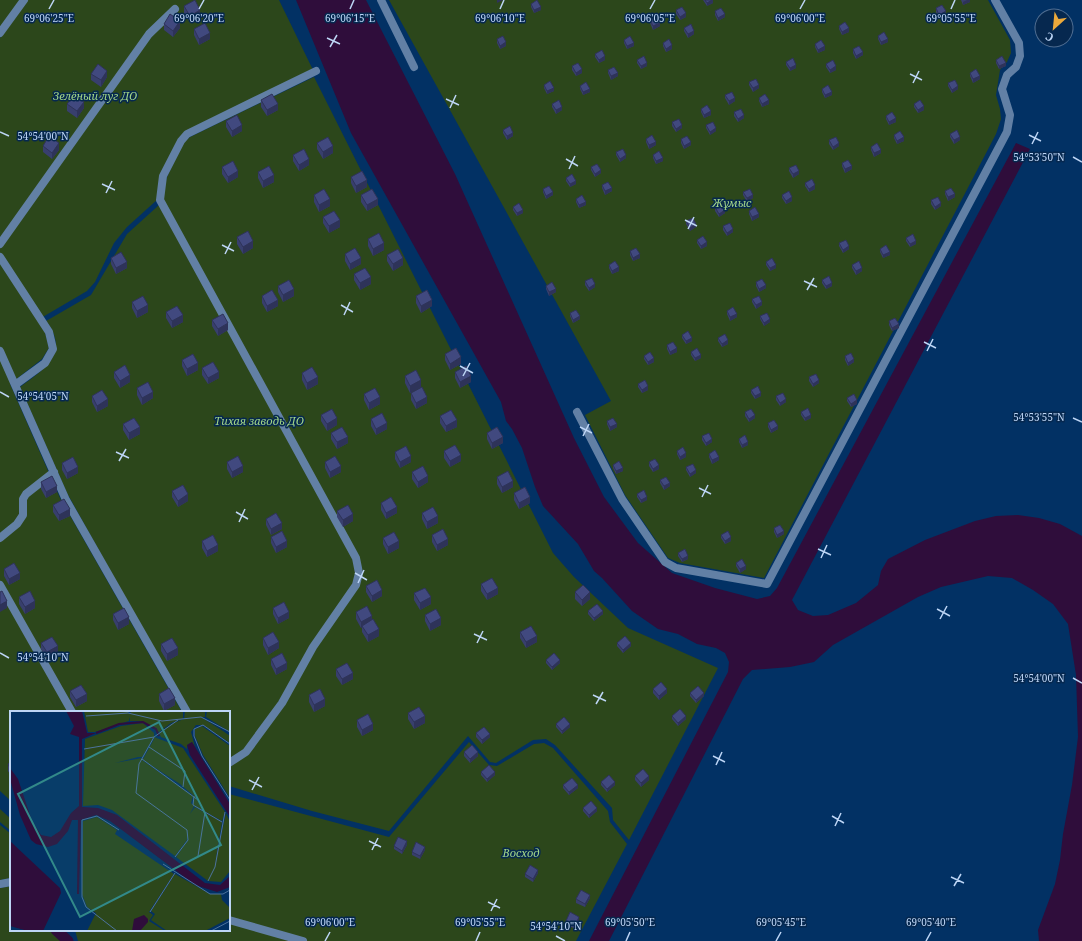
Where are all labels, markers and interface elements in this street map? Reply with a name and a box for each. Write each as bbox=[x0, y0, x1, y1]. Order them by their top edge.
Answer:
north arrow bbox=[1034, 8, 1074, 48]
text: 69°06'25"E bbox=[24, 11, 74, 25]
text: 69°06'20"E bbox=[174, 11, 224, 25]
text: 69°06'15"E bbox=[325, 11, 375, 25]
text: 69°06'10"E bbox=[475, 11, 525, 25]
text: 69°06'05"E bbox=[625, 11, 675, 25]
text: 69°06'00"E bbox=[775, 11, 825, 25]
text: 69°05'55"E bbox=[926, 11, 976, 25]
text: С bbox=[1043, 29, 1056, 46]
park label: Зелёный луг ДО bbox=[53, 88, 137, 103]
text: 54°54'00"N bbox=[17, 129, 69, 143]
text: 54°53'50"N bbox=[1013, 150, 1065, 164]
park label: Жұмыс bbox=[712, 195, 752, 210]
text: 54°54'05"N bbox=[17, 389, 69, 403]
text: 54°53'55"N bbox=[1013, 410, 1065, 424]
park label: Тихая заводь ДО bbox=[214, 413, 304, 428]
text: 54°54'10"N bbox=[17, 650, 69, 664]
text: 54°54'00"N bbox=[1013, 671, 1065, 685]
inset map bbox=[10, 711, 230, 931]
park label: Восход bbox=[501, 845, 540, 860]
text: 69°06'00"E bbox=[305, 915, 355, 929]
text: 69°05'55"E bbox=[455, 915, 505, 929]
text: 69°05'50"E bbox=[605, 915, 655, 929]
text: 69°05'45"E bbox=[756, 915, 806, 929]
text: 69°05'40"E bbox=[906, 915, 956, 929]
text: 54°54'10"N bbox=[530, 919, 582, 933]

